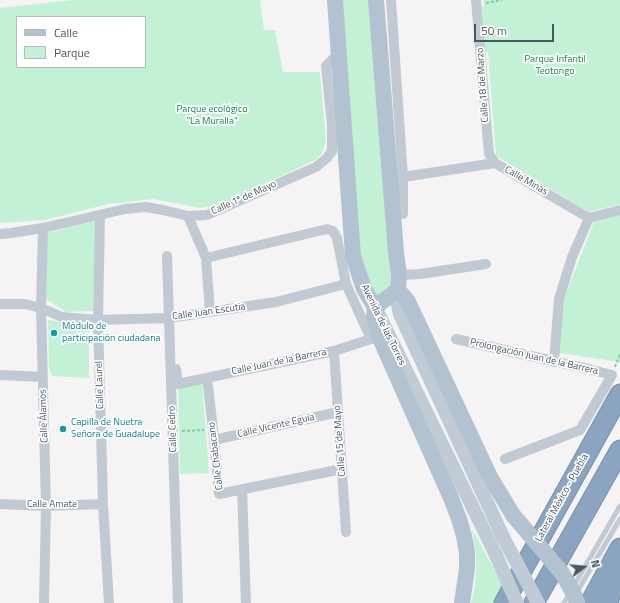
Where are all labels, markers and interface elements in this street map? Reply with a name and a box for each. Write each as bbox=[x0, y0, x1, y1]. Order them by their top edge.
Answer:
legend bbox=[16, 16, 146, 68]
scale bar bbox=[476, 16, 556, 42]
text: 50 m bbox=[481, 21, 507, 40]
text: Calle bbox=[54, 23, 78, 42]
text: Parque bbox=[54, 43, 90, 62]
street label: Calle 18 de Marzo bbox=[474, 47, 492, 123]
park label: Parque Infantil Teotongo bbox=[524, 54, 586, 78]
park label: Parque ecológico "La Muralla" bbox=[176, 104, 248, 128]
street label: Calle Minas bbox=[502, 164, 550, 198]
street label: Calle 1º de Mayo bbox=[210, 178, 278, 218]
street label: Avenida de las Torres bbox=[358, 283, 408, 367]
street label: Calle Juan Escutia bbox=[172, 301, 246, 323]
place label: Módulo de participación ciudadana bbox=[62, 321, 161, 344]
marker: Módulo de participación ciudadana bbox=[49, 328, 59, 338]
street label: Prolongación Juan de la Barrera bbox=[469, 336, 599, 378]
street label: Calle Juan de la Barrera bbox=[230, 346, 328, 378]
street label: Calle Laurel bbox=[93, 361, 107, 409]
street label: Calle Álamos bbox=[37, 389, 51, 443]
street label: Calle Cedro bbox=[166, 405, 180, 453]
street label: Calle 15 de Mayo bbox=[332, 405, 348, 477]
street label: Calle Vicente Eguía bbox=[236, 411, 316, 441]
place label: Capilla de Nuetra Señora de Guadalupe bbox=[71, 417, 160, 440]
street label: Calle Chabacano bbox=[206, 421, 226, 491]
marker: Capilla de Nuetra Señora de Guadalupe bbox=[58, 424, 68, 434]
street label: Lateral México - Puebla bbox=[533, 452, 591, 544]
street label: Calle Amate bbox=[27, 499, 77, 511]
north arrow bbox=[564, 547, 604, 587]
text: N bbox=[587, 558, 604, 570]

